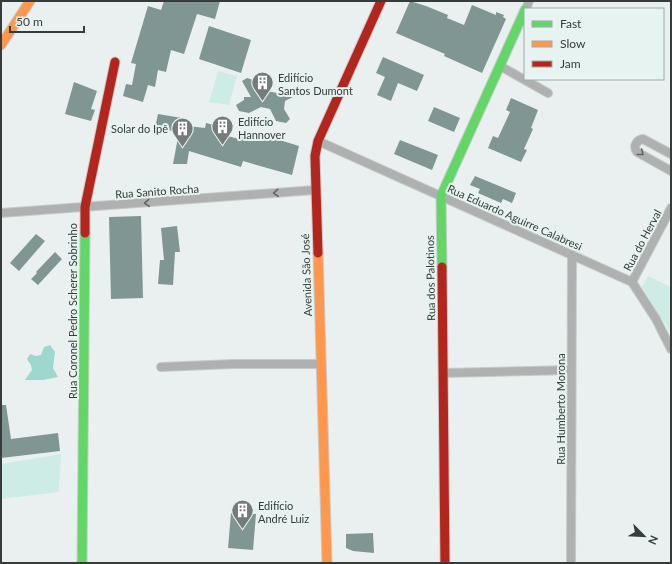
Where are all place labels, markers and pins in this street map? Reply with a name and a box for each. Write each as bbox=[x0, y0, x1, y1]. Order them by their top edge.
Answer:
building icon: Edifício Santos Dumont bbox=[249, 70, 275, 103]
place label: Edifício Santos Dumont bbox=[278, 71, 353, 97]
building icon: Edifício Hannover bbox=[210, 114, 236, 147]
building icon: Solar do Ipê bbox=[170, 115, 196, 148]
place label: Edifício Hannover bbox=[238, 115, 285, 141]
place label: Solar do Ipê bbox=[111, 122, 168, 135]
building icon: Edifício André Luiz bbox=[229, 498, 255, 531]
place label: Edifício André Luiz bbox=[258, 499, 309, 525]

